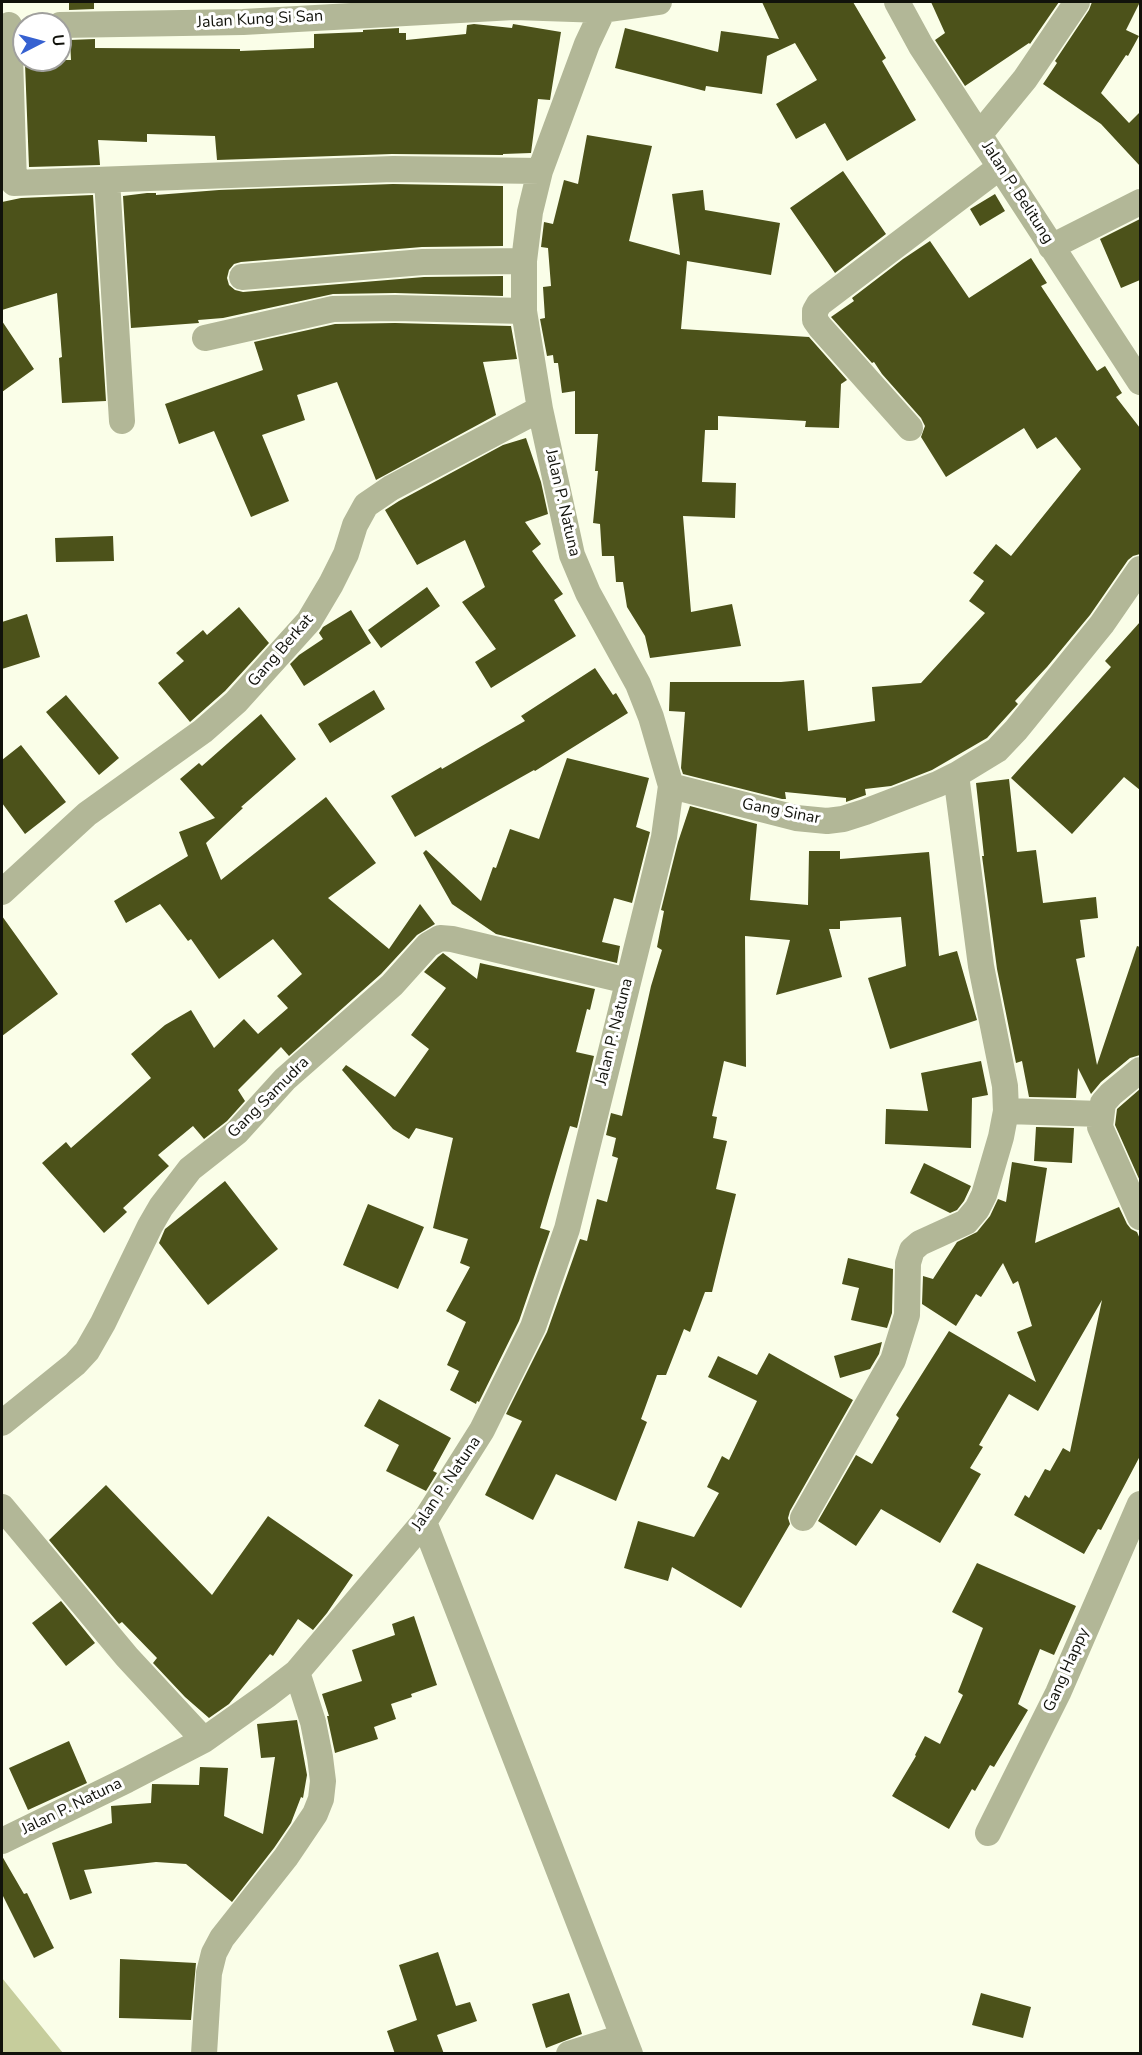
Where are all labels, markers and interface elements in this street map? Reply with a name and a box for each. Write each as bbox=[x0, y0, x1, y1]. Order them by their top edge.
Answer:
street label: Jalan Kung Si San bbox=[196, 7, 324, 33]
north arrow bbox=[12, 12, 72, 72]
text: U bbox=[46, 33, 69, 47]
street label: Jalan P. Belitung bbox=[977, 138, 1057, 248]
street label: Jalan P. Natuna bbox=[540, 447, 584, 559]
street label: Gang Berkat bbox=[244, 611, 318, 691]
street label: Gang Sinar bbox=[740, 795, 822, 829]
street label: Jalan P. Natuna bbox=[592, 977, 638, 1087]
street label: Gang Samudra bbox=[224, 1053, 314, 1143]
street label: Jalan P. Natuna bbox=[408, 1433, 486, 1535]
street label: Gang Happy bbox=[1040, 1625, 1094, 1715]
street label: Jalan P. Natuna bbox=[19, 1774, 125, 1840]

